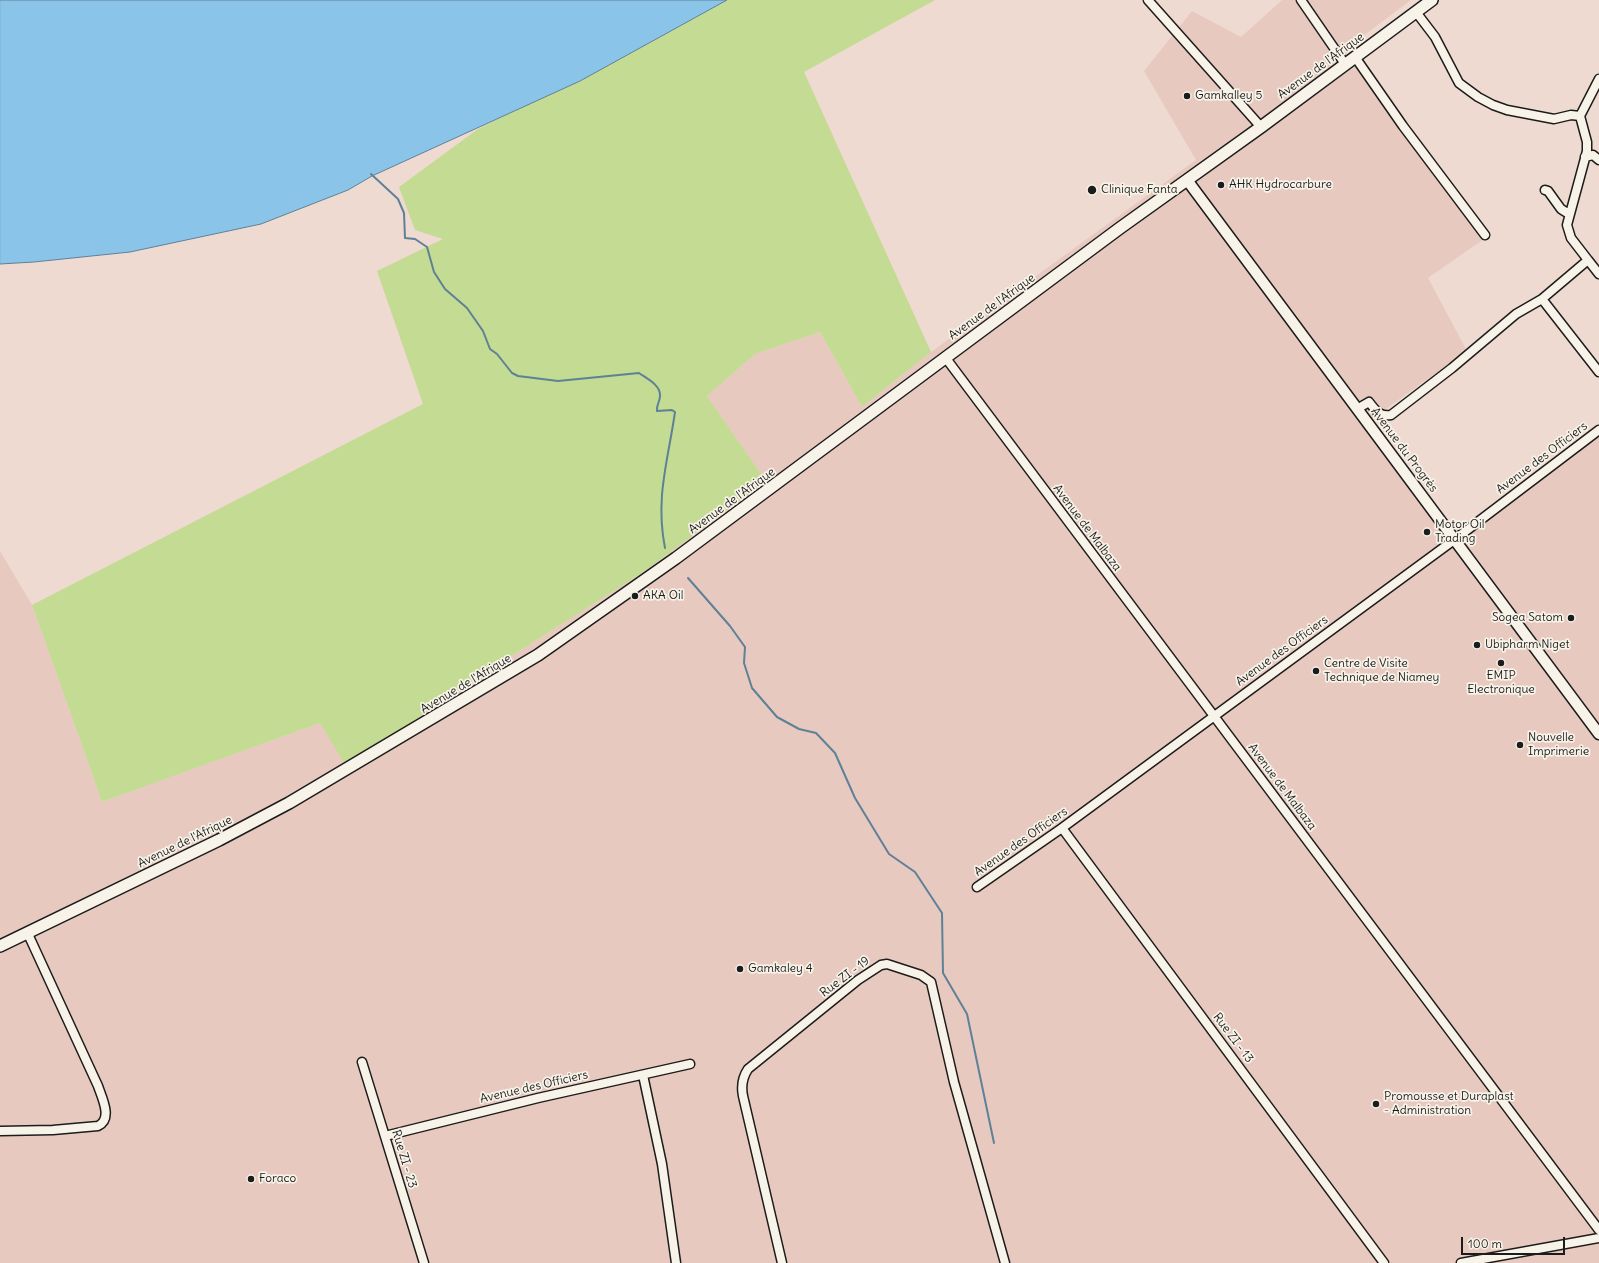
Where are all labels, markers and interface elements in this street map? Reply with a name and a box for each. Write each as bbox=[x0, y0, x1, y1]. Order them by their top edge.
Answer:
street label: Avenue de l'Afrique bbox=[1275, 30, 1367, 102]
place label: Gamkalley 5 bbox=[1195, 89, 1262, 103]
marker: Gamkalley 5 bbox=[1182, 91, 1192, 101]
place label: AHK Hydrocarbure bbox=[1229, 178, 1332, 192]
marker: AHK Hydrocarbure bbox=[1216, 180, 1226, 190]
place label: Clinique Fanta bbox=[1101, 183, 1178, 197]
marker: Clinique Fanta bbox=[1086, 184, 1098, 196]
street label: Avenue de l'Afrique bbox=[946, 271, 1038, 343]
street label: Avenue du Progrès bbox=[1368, 405, 1440, 495]
street label: Avenue des Officiers bbox=[1494, 419, 1590, 497]
street label: Avenue de l'Afrique bbox=[686, 465, 778, 537]
street label: Avenue de Malbaza bbox=[1050, 482, 1124, 574]
place label: Motor Oil Trading bbox=[1435, 518, 1484, 546]
marker: Motor Oil Trading bbox=[1422, 527, 1432, 537]
place label: AKA Oil bbox=[643, 589, 683, 603]
marker: AKA Oil bbox=[630, 591, 640, 601]
place label: Sogea Satom bbox=[1492, 611, 1563, 625]
street label: Avenue des Officiers bbox=[1233, 613, 1331, 689]
marker: Sogea Satom bbox=[1566, 613, 1576, 623]
place label: Ubipharm Niget bbox=[1485, 638, 1569, 652]
marker: Ubipharm Niget bbox=[1472, 640, 1482, 650]
street label: Avenue de l'Afrique bbox=[418, 651, 514, 717]
place label: Centre de Visite Technique de Niamey bbox=[1324, 657, 1439, 685]
marker: EMIP Electronique bbox=[1496, 658, 1506, 668]
marker: Centre de Visite Technique de Niamey bbox=[1311, 666, 1321, 676]
place label: EMIP Electronique bbox=[1467, 669, 1535, 697]
place label: Nouvelle Imprimerie bbox=[1528, 731, 1589, 759]
marker: Nouvelle Imprimerie bbox=[1515, 740, 1525, 750]
street label: Avenue de Malbaza bbox=[1245, 741, 1319, 833]
street label: Avenue des Officiers bbox=[972, 804, 1070, 880]
street label: Avenue de l'Afrique bbox=[135, 813, 235, 871]
street label: Rue ZI - 19 bbox=[817, 954, 873, 1000]
place label: Gamkaley 4 bbox=[748, 962, 813, 976]
marker: Gamkaley 4 bbox=[735, 964, 745, 974]
street label: Rue ZI - 13 bbox=[1210, 1010, 1256, 1066]
street label: Avenue des Officiers bbox=[479, 1068, 589, 1106]
place label: Promousse et Duraplast - Administration bbox=[1384, 1090, 1514, 1118]
marker: Promousse et Duraplast - Administration bbox=[1371, 1099, 1381, 1109]
street label: Rue ZI - 23 bbox=[388, 1128, 420, 1190]
place label: Foraco bbox=[259, 1172, 296, 1186]
marker: Foraco bbox=[246, 1174, 256, 1184]
scale bar bbox=[1463, 1229, 1567, 1255]
text: 100 m bbox=[1468, 1236, 1502, 1251]

